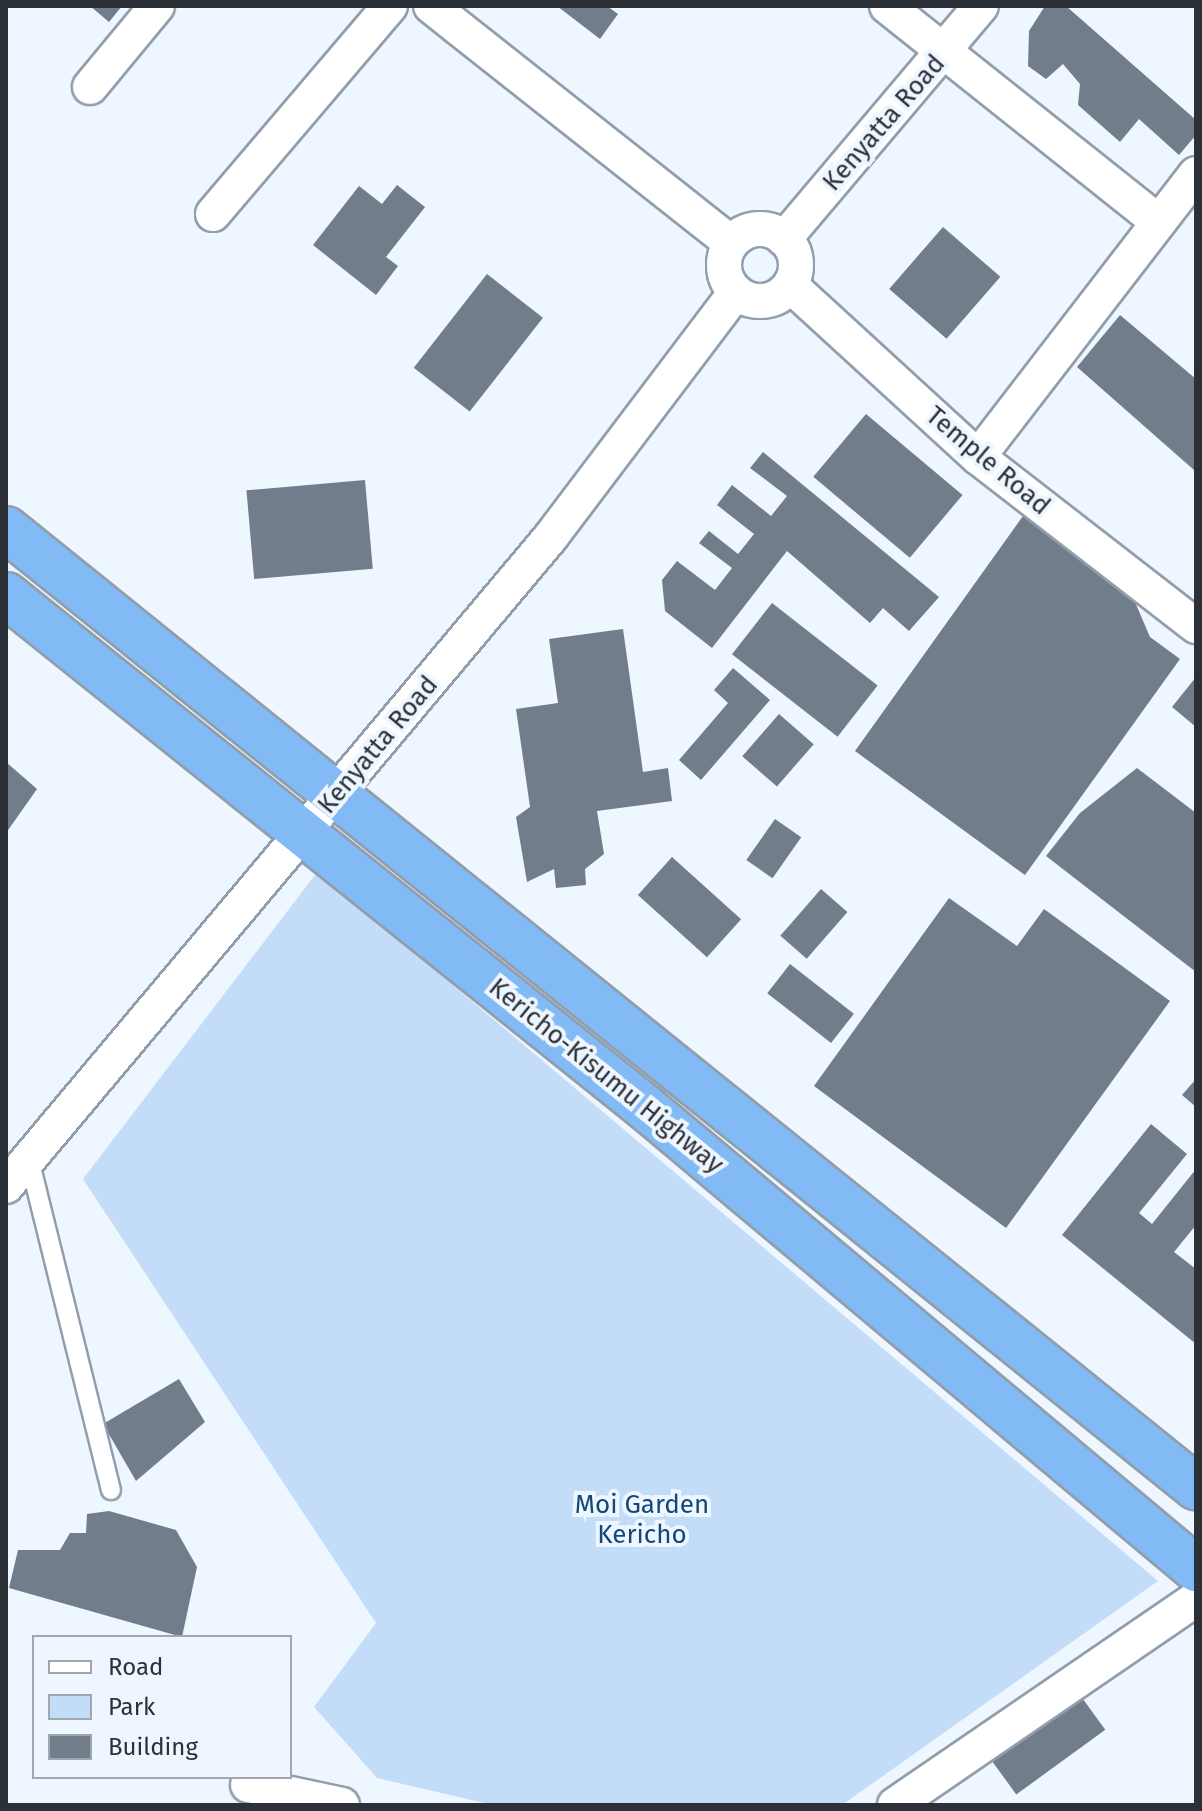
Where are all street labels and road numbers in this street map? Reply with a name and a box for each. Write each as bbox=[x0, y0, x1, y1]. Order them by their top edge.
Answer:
street label: Kenyatta Road bbox=[816, 49, 952, 197]
street label: Temple Road bbox=[920, 400, 1056, 522]
street label: Kenyatta Road bbox=[311, 670, 445, 820]
street label: Kericho-Kisumu Highway bbox=[482, 972, 730, 1180]

